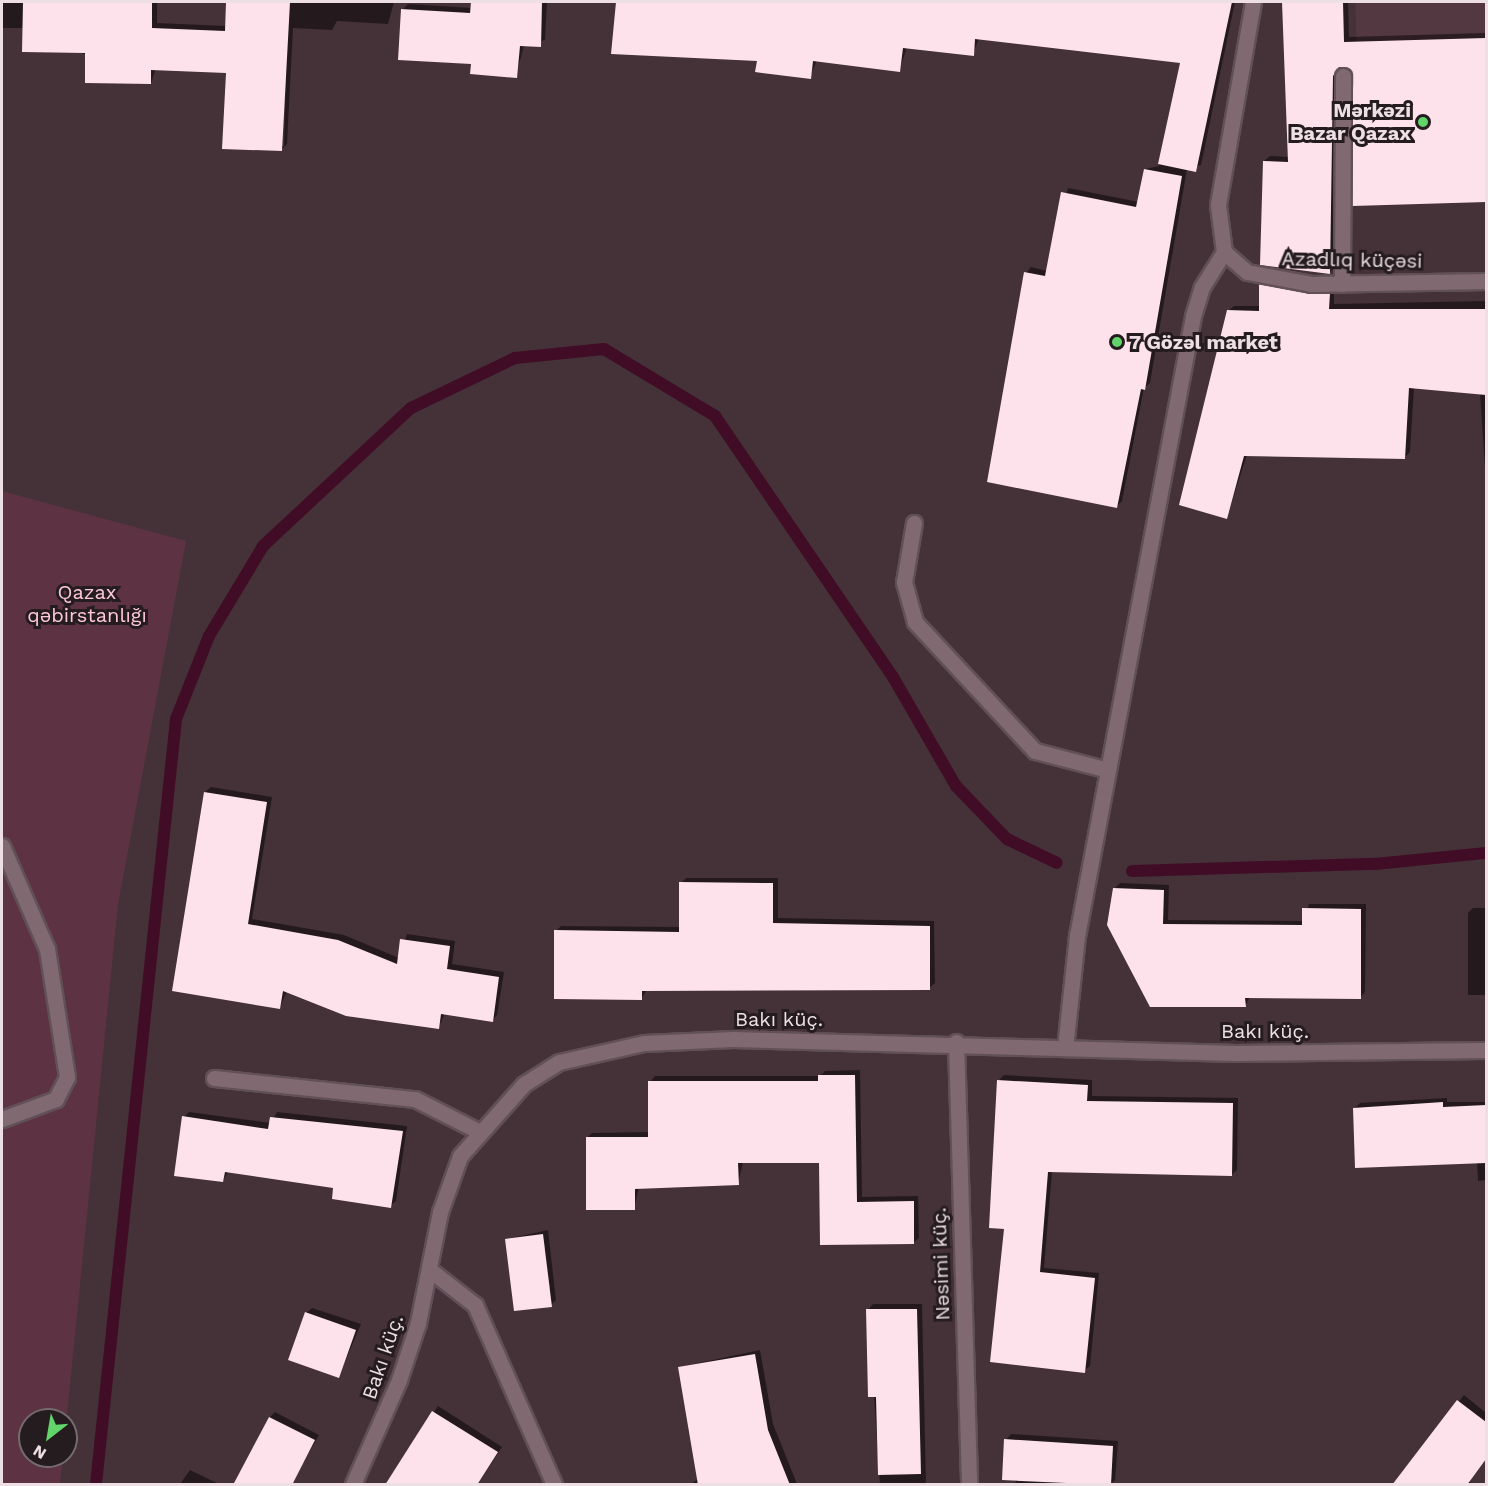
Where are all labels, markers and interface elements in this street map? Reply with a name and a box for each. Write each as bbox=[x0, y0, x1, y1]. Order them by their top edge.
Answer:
place label: Mərkəzi Bazar Qazax bbox=[1290, 98, 1411, 145]
marker: Mərkəzi Bazar Qazax bbox=[1416, 115, 1430, 129]
street label: Azadlıq küçəsi bbox=[1281, 247, 1423, 273]
place label: 7 Gözəl market bbox=[1129, 330, 1278, 354]
marker: 7 Gözəl market bbox=[1110, 335, 1124, 349]
park label: Qazax qəbirstanlığı bbox=[27, 581, 147, 628]
street label: Bakı küç. bbox=[735, 1007, 823, 1031]
street label: Bakı küç. bbox=[1221, 1019, 1309, 1043]
street label: Nəsimi küç. bbox=[927, 1207, 955, 1321]
street label: Bakı küç. bbox=[357, 1311, 409, 1403]
north arrow bbox=[18, 1408, 78, 1468]
text: N bbox=[30, 1441, 49, 1463]

